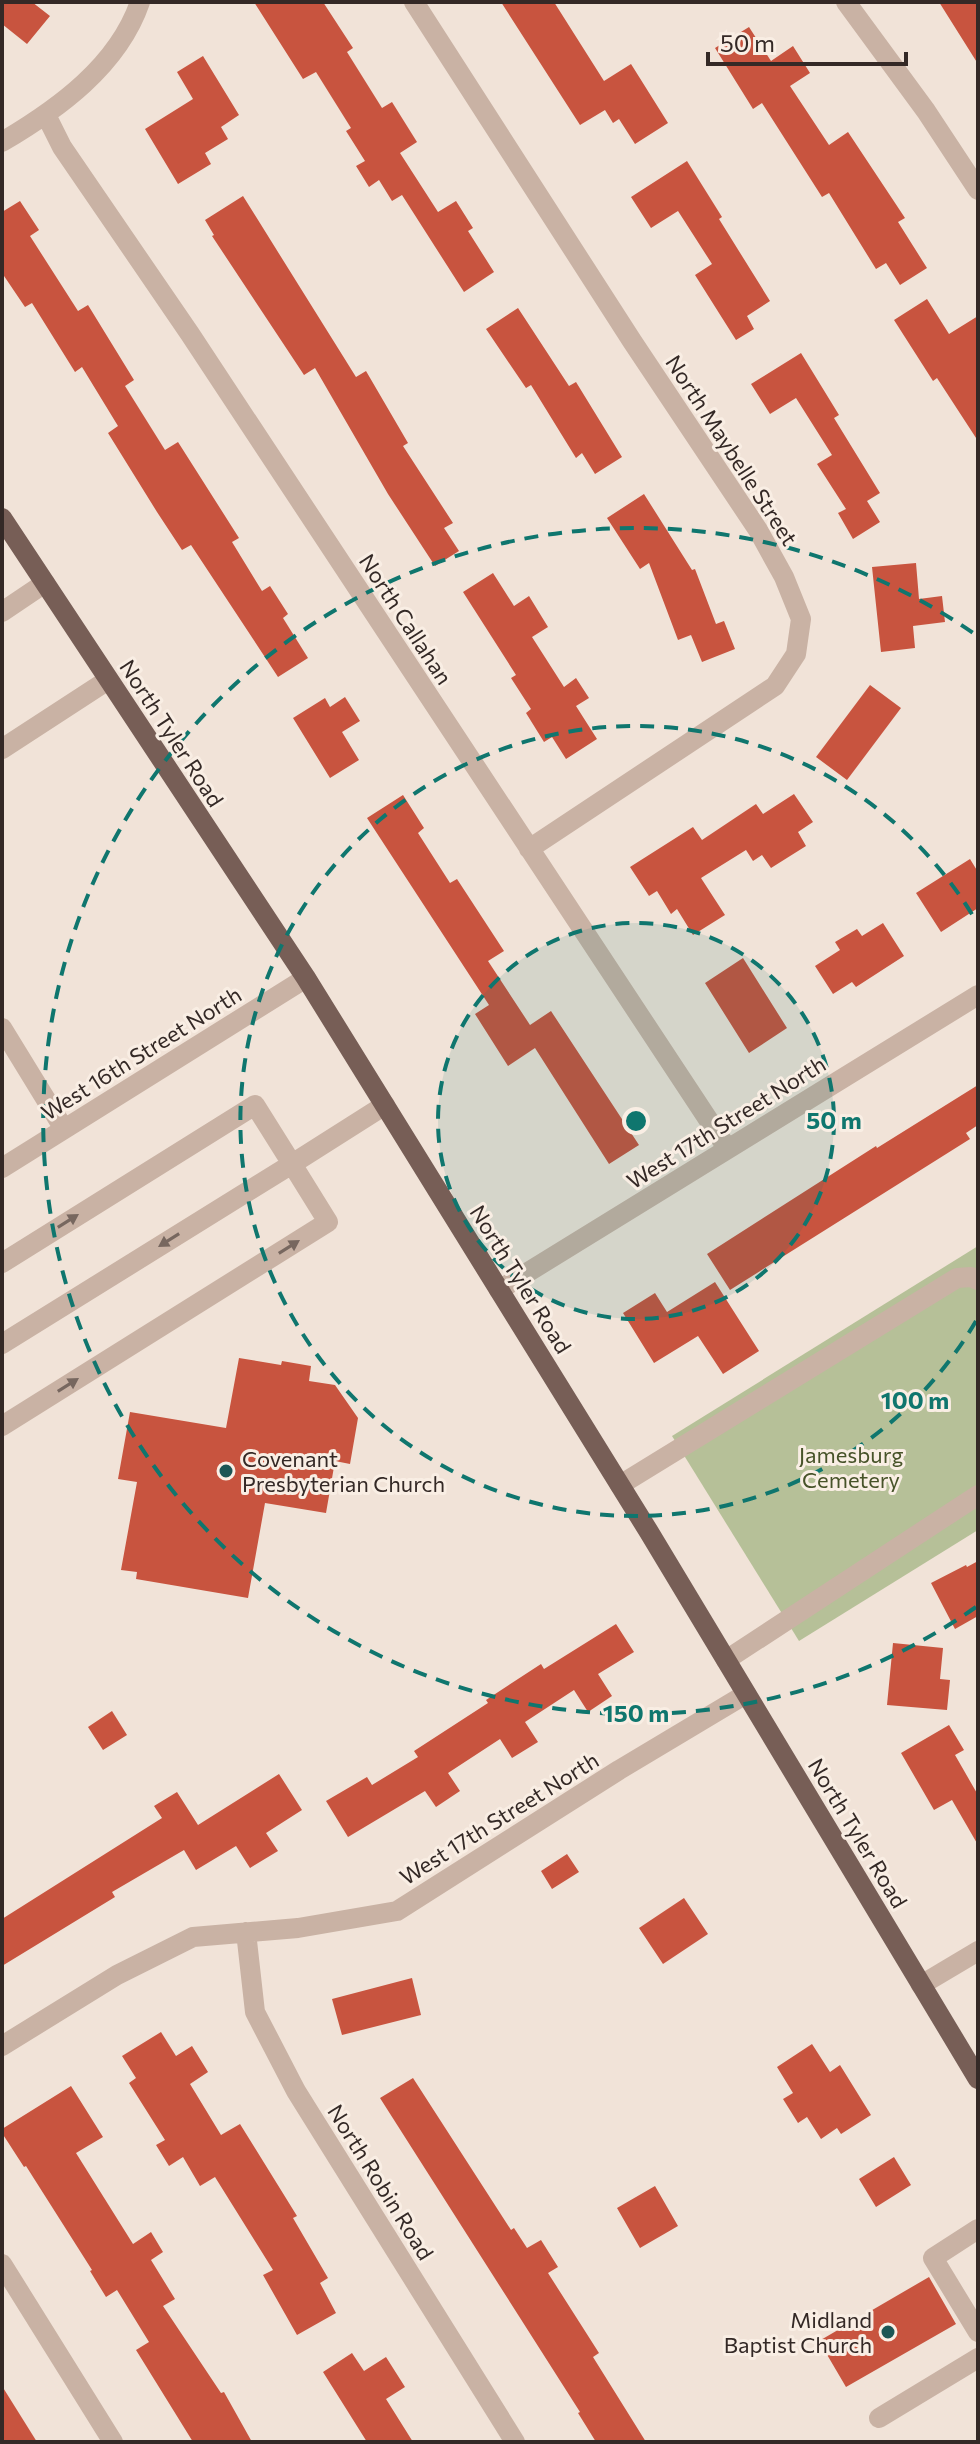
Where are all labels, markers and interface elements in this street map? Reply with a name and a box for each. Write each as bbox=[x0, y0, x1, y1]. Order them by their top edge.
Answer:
scale bar bbox=[708, 16, 906, 66]
text: 50 m bbox=[720, 28, 775, 57]
street label: North Maybelle Street bbox=[660, 350, 804, 550]
street label: North Callahan bbox=[354, 549, 458, 689]
street label: North Tyler Road bbox=[114, 654, 230, 812]
street label: West 16th Street North bbox=[36, 980, 246, 1126]
street label: West 17th Street North bbox=[622, 1050, 830, 1194]
text: 50 m bbox=[806, 1105, 862, 1134]
centre of rings bbox=[622, 1107, 650, 1135]
street label: North Tyler Road bbox=[465, 1200, 577, 1358]
one-way arrow bbox=[57, 1215, 79, 1229]
one-way arrow bbox=[158, 1233, 180, 1247]
one-way arrow bbox=[278, 1239, 299, 1254]
one-way arrow bbox=[57, 1378, 79, 1392]
text: 100 m bbox=[881, 1385, 949, 1414]
park label: Jamesburg Cemetery bbox=[799, 1441, 903, 1493]
place label: Covenant Presbyterian Church bbox=[242, 1445, 445, 1497]
marker: Covenant Presbyterian Church bbox=[217, 1462, 235, 1480]
text: 150 m bbox=[603, 1698, 669, 1727]
street label: West 17th Street North bbox=[395, 1746, 603, 1890]
street label: North Tyler Road bbox=[803, 1753, 913, 1913]
street label: North Robin Road bbox=[322, 2099, 440, 2265]
place label: Midland Baptist Church bbox=[724, 2306, 872, 2358]
marker: Midland Baptist Church bbox=[879, 2323, 897, 2341]

